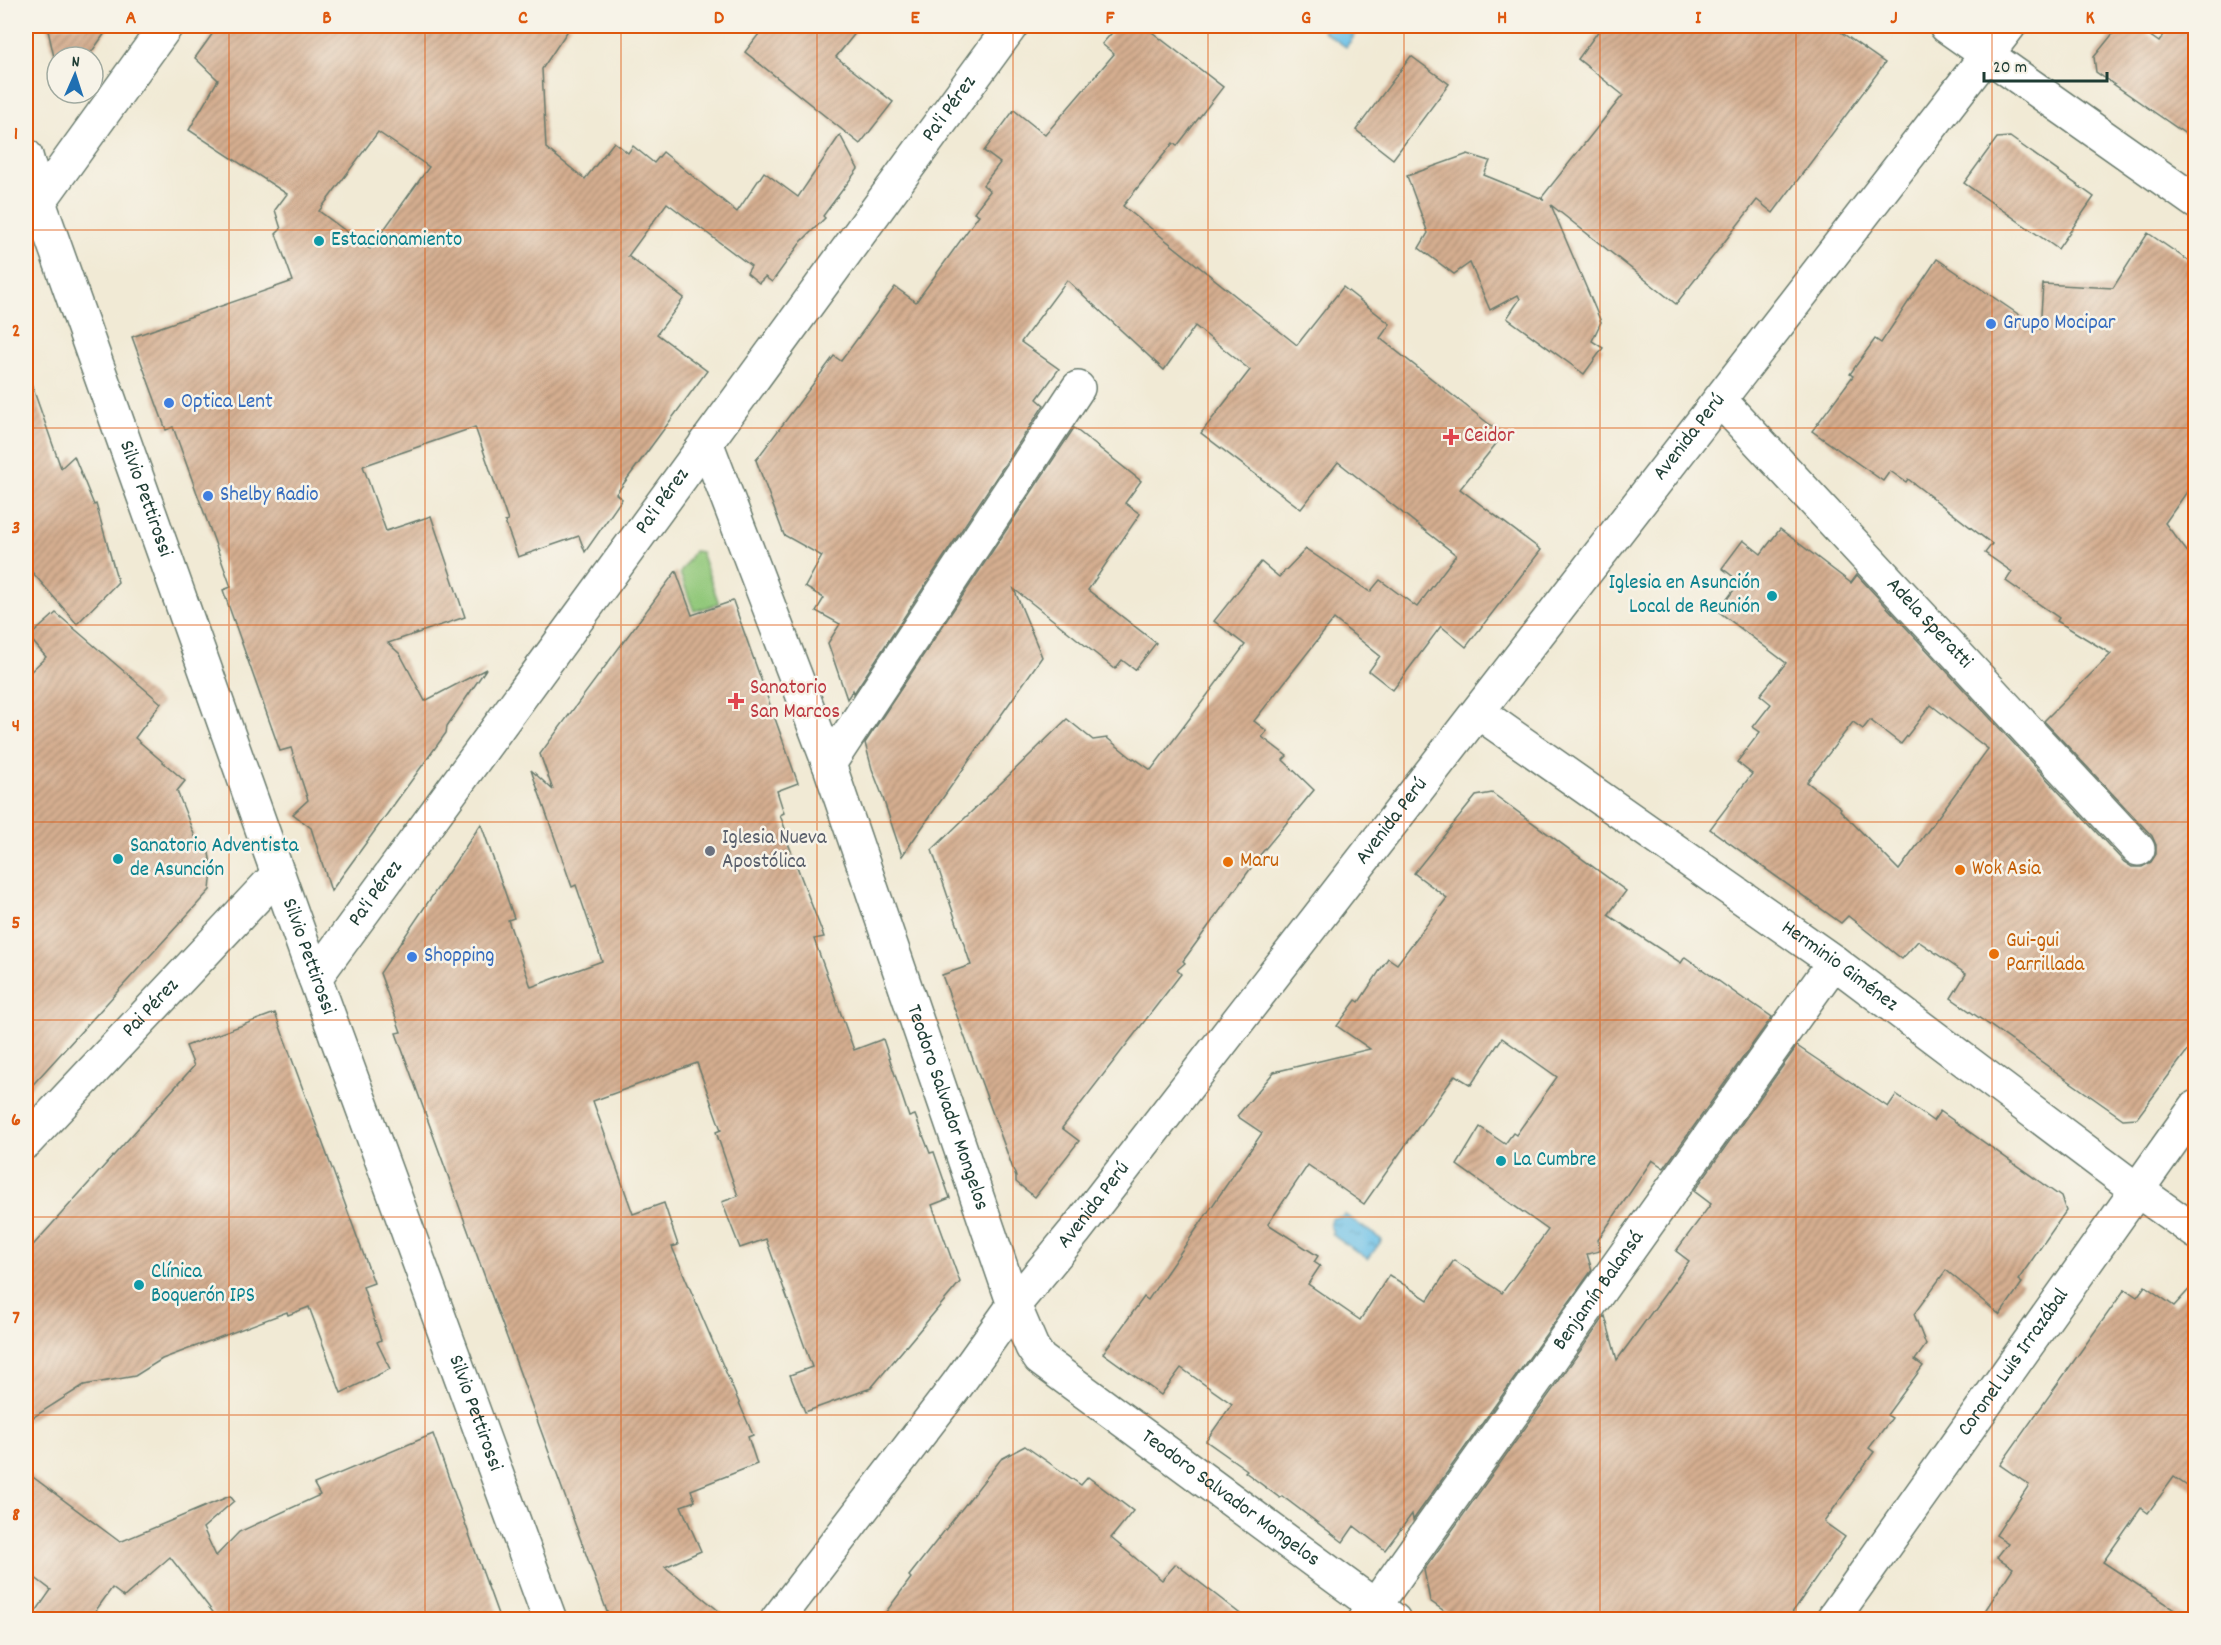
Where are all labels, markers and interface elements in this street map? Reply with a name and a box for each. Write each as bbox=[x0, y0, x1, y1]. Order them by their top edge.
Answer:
text: A bbox=[126, 5, 137, 33]
text: B bbox=[322, 5, 332, 33]
text: C bbox=[518, 5, 528, 33]
text: D bbox=[714, 5, 725, 33]
text: E bbox=[910, 5, 920, 33]
text: F bbox=[1106, 5, 1116, 33]
text: G bbox=[1301, 5, 1311, 33]
text: H bbox=[1497, 5, 1507, 33]
text: I bbox=[1695, 5, 1702, 33]
text: J bbox=[1890, 5, 1898, 33]
text: K bbox=[2085, 5, 2095, 33]
north arrow bbox=[45, 45, 105, 105]
scale bar bbox=[1984, 45, 2107, 83]
text: N bbox=[71, 51, 80, 74]
text: 20 m bbox=[1993, 56, 2027, 81]
street label: Pa'i Pérez bbox=[916, 70, 985, 149]
text: 1 bbox=[14, 121, 18, 149]
place label: Estacionamiento bbox=[331, 226, 462, 256]
marker: Estacionamiento bbox=[312, 234, 326, 248]
place label: Grupo Mocipar bbox=[2003, 309, 2116, 339]
marker: Grupo Mocipar bbox=[1984, 317, 1998, 331]
text: 2 bbox=[12, 318, 20, 346]
place label: Optica Lent bbox=[181, 388, 273, 418]
street label: Avenida Perú bbox=[1647, 388, 1733, 488]
marker: Optica Lent bbox=[162, 396, 176, 410]
place label: Ceidor bbox=[1464, 422, 1515, 452]
marker: Ceidor bbox=[1442, 428, 1460, 446]
street label: Silvio Pettirossi bbox=[110, 437, 179, 561]
street label: Pa'i Pérez bbox=[629, 462, 698, 541]
place label: Shelby Radio bbox=[220, 481, 319, 511]
marker: Shelby Radio bbox=[201, 489, 215, 503]
text: 3 bbox=[12, 515, 20, 543]
place label: Iglesia en Asunción Local de Reunión bbox=[1609, 569, 1760, 623]
street label: Adela Speratti bbox=[1878, 571, 1979, 677]
marker: Iglesia en Asunción Local de Reunión bbox=[1765, 589, 1779, 603]
place label: Sanatorio San Marcos bbox=[750, 674, 840, 728]
marker: Sanatorio San Marcos bbox=[727, 692, 745, 710]
text: 4 bbox=[12, 713, 20, 741]
street label: Avenida Perú bbox=[1349, 772, 1436, 872]
place label: Iglesia Nueva Apostólica bbox=[722, 824, 828, 878]
place label: Sanatorio Adventista de Asunción bbox=[130, 832, 300, 886]
marker: Iglesia Nueva Apostólica bbox=[703, 844, 717, 858]
place label: Maru bbox=[1240, 847, 1279, 877]
marker: Sanatorio Adventista de Asunción bbox=[111, 852, 125, 866]
street label: Pa'i Pérez bbox=[342, 855, 411, 934]
marker: Maru bbox=[1221, 855, 1235, 869]
place label: Wok Asia bbox=[1972, 855, 2042, 885]
marker: Wok Asia bbox=[1953, 863, 1967, 877]
street label: Silvio Pettirossi bbox=[273, 895, 342, 1019]
text: 5 bbox=[11, 910, 21, 938]
street label: Herminio Giménez bbox=[1774, 914, 1904, 1020]
place label: Gui-gui Parrillada bbox=[2006, 927, 2086, 981]
place label: Shopping bbox=[424, 942, 494, 972]
marker: Gui-gui Parrillada bbox=[1987, 947, 2001, 961]
marker: Shopping bbox=[405, 950, 419, 964]
street label: Pai Pérez bbox=[116, 972, 187, 1045]
street label: Teodoro Salvador Mongelos bbox=[897, 1001, 996, 1215]
text: 6 bbox=[11, 1107, 21, 1135]
place label: La Cumbre bbox=[1513, 1146, 1596, 1176]
marker: La Cumbre bbox=[1494, 1154, 1508, 1168]
street label: Avenida Perú bbox=[1051, 1156, 1138, 1256]
street label: Benjamín Balansá bbox=[1546, 1225, 1653, 1357]
place label: Clínica Boquerón IPS bbox=[151, 1258, 255, 1312]
marker: Clínica Boquerón IPS bbox=[132, 1278, 146, 1292]
street label: Coronel Luis Irrazábal bbox=[1951, 1283, 2077, 1443]
text: 7 bbox=[12, 1305, 20, 1333]
street label: Silvio Pettirossi bbox=[439, 1351, 509, 1476]
street label: Teodoro Salvador Mongelos bbox=[1134, 1423, 1326, 1575]
text: 8 bbox=[12, 1502, 20, 1530]

